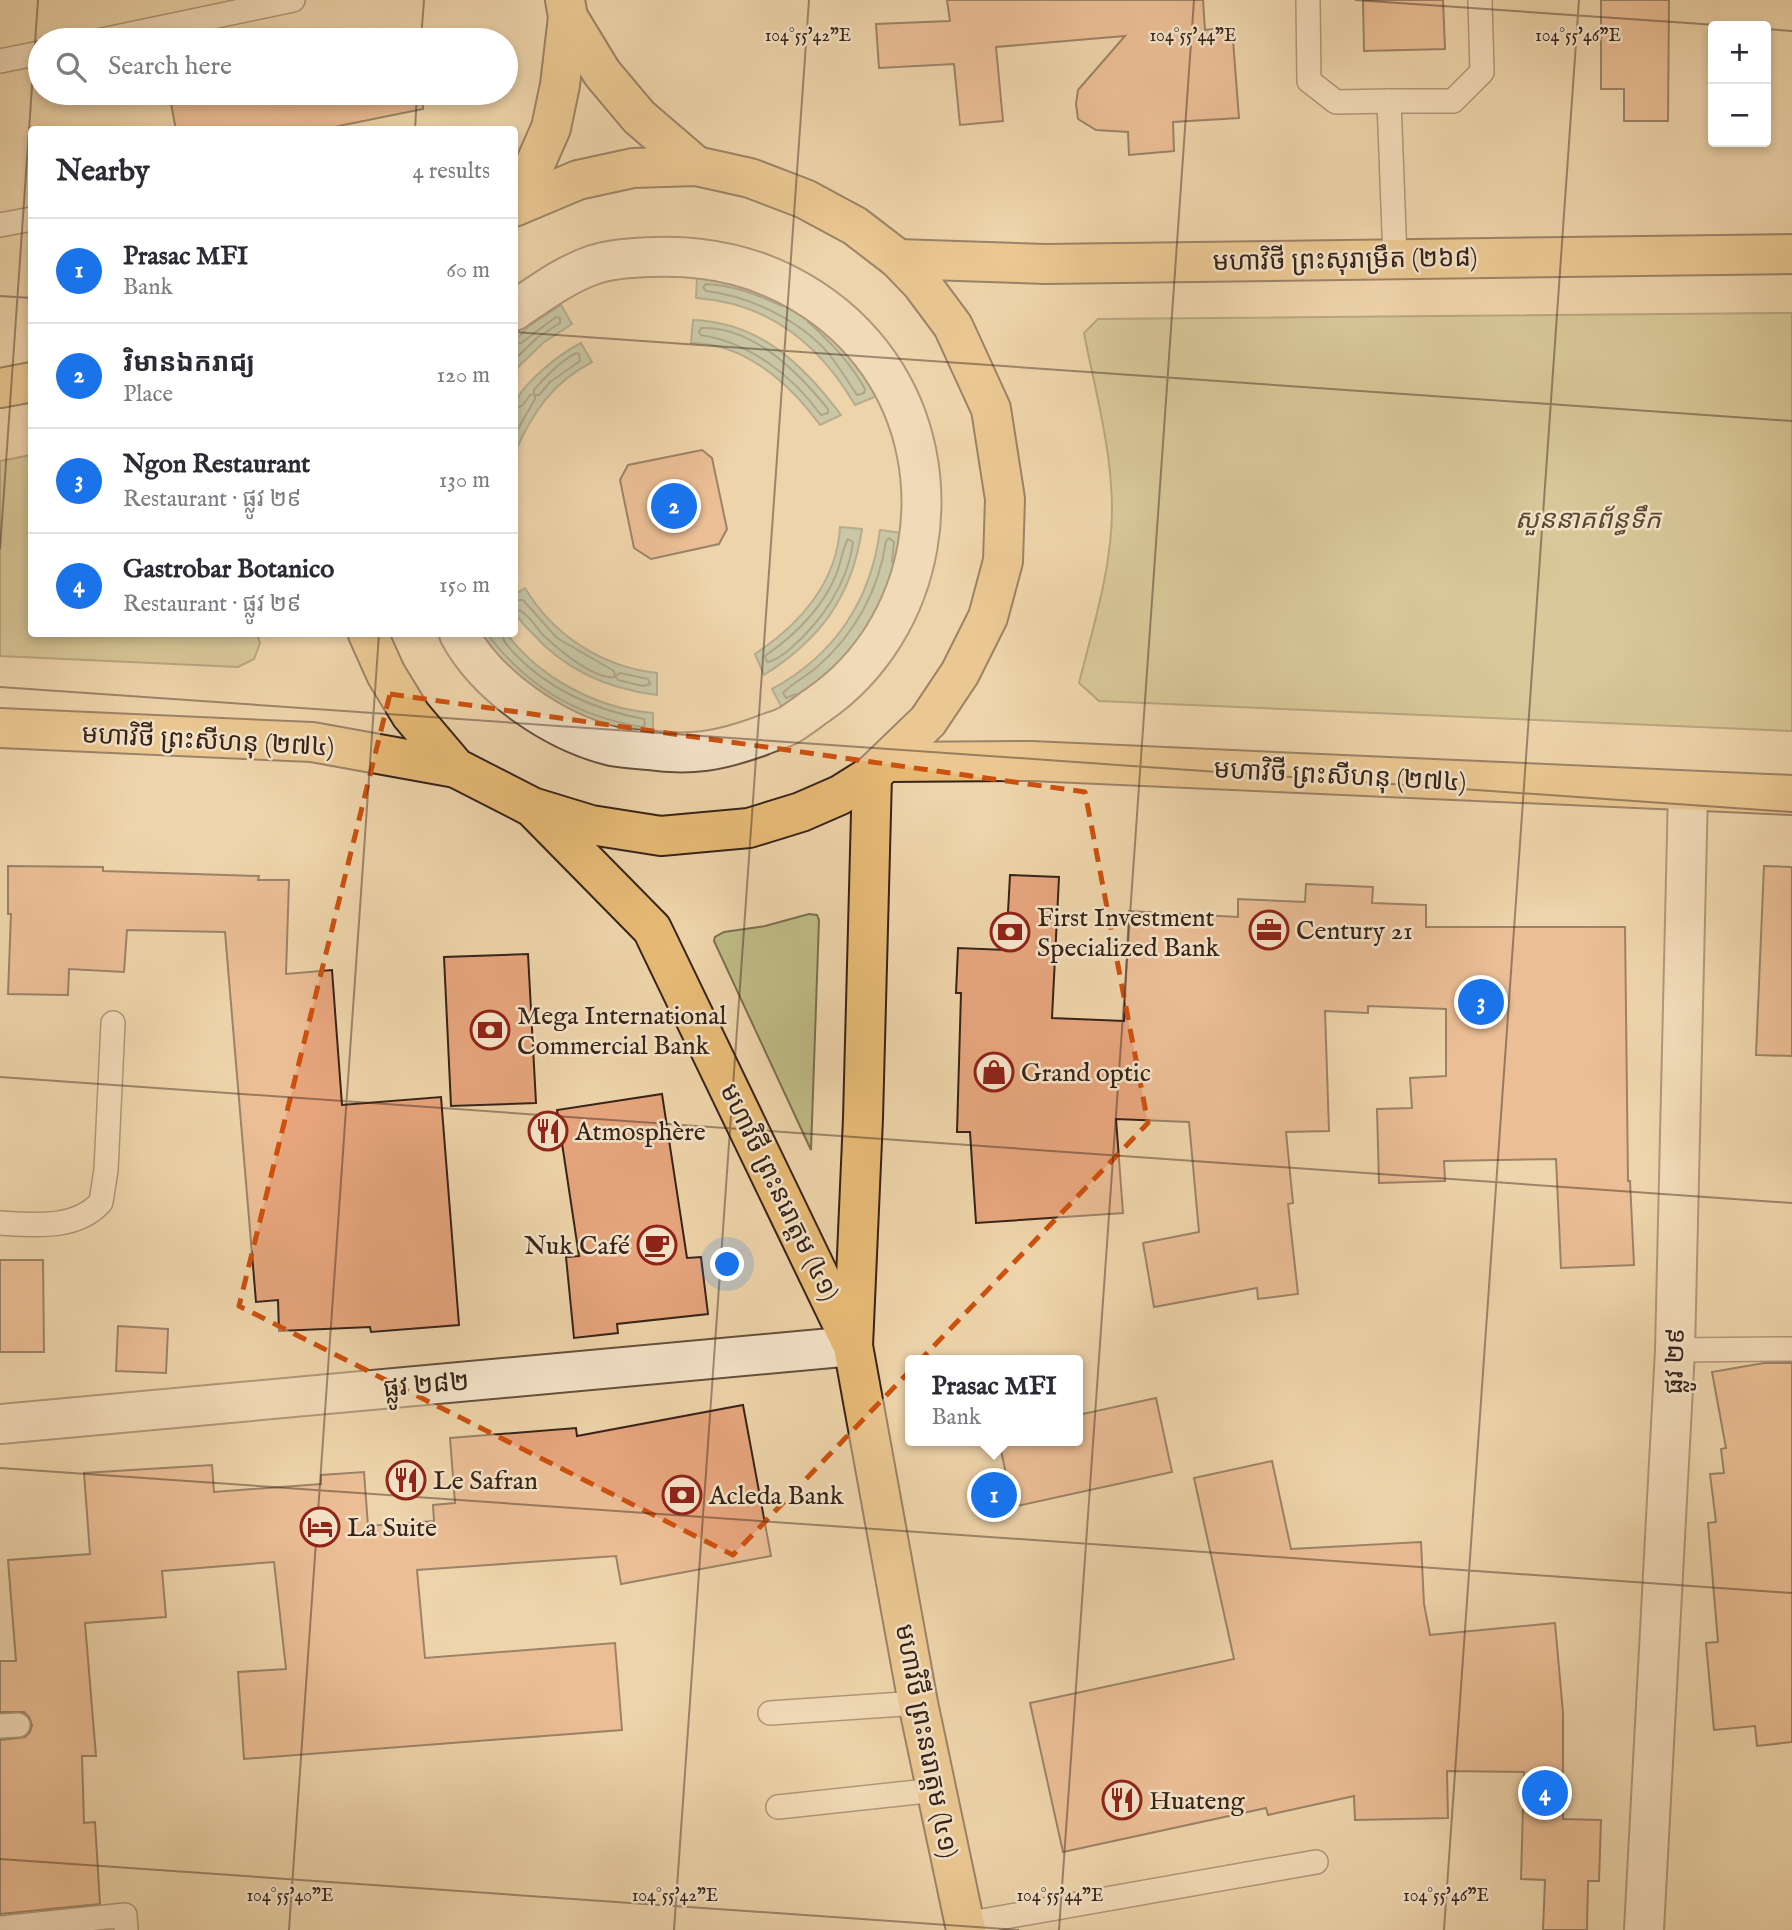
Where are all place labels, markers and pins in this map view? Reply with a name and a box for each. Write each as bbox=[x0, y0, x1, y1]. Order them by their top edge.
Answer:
pin: 2 bbox=[651, 480, 697, 532]
place label: First Investment Specialized Bank bbox=[1037, 902, 1221, 965]
office icon: Century 21 bbox=[1248, 909, 1290, 951]
bank icon: First Investment Specialized Bank bbox=[989, 911, 1031, 953]
place label: Century 21 bbox=[1296, 915, 1413, 948]
pin: 3 bbox=[1458, 976, 1504, 1028]
place label: Mega International Commercial Bank bbox=[517, 1000, 727, 1063]
bank icon: Mega International Commercial Bank bbox=[469, 1009, 511, 1051]
shop icon: Grand optic bbox=[973, 1051, 1015, 1093]
place label: Grand optic bbox=[1021, 1057, 1151, 1090]
restaurant icon: Atmosphère bbox=[527, 1110, 569, 1152]
place label: Atmosphère bbox=[574, 1116, 706, 1149]
cafe icon: Nuk Café bbox=[636, 1224, 678, 1266]
place label: Nuk Café bbox=[524, 1230, 630, 1263]
restaurant icon: Le Safran bbox=[385, 1459, 427, 1501]
place label: Le Safran bbox=[433, 1465, 538, 1498]
pin: 1 bbox=[971, 1469, 1017, 1521]
bank icon: Acleda Bank bbox=[661, 1474, 703, 1516]
place label: Acleda Bank bbox=[708, 1480, 845, 1513]
hotel icon: La Suite bbox=[299, 1506, 341, 1548]
place label: La Suite bbox=[347, 1512, 437, 1545]
pin: 4 bbox=[1522, 1767, 1568, 1819]
restaurant icon: Huateng bbox=[1101, 1779, 1143, 1821]
place label: Huateng bbox=[1149, 1785, 1245, 1818]

